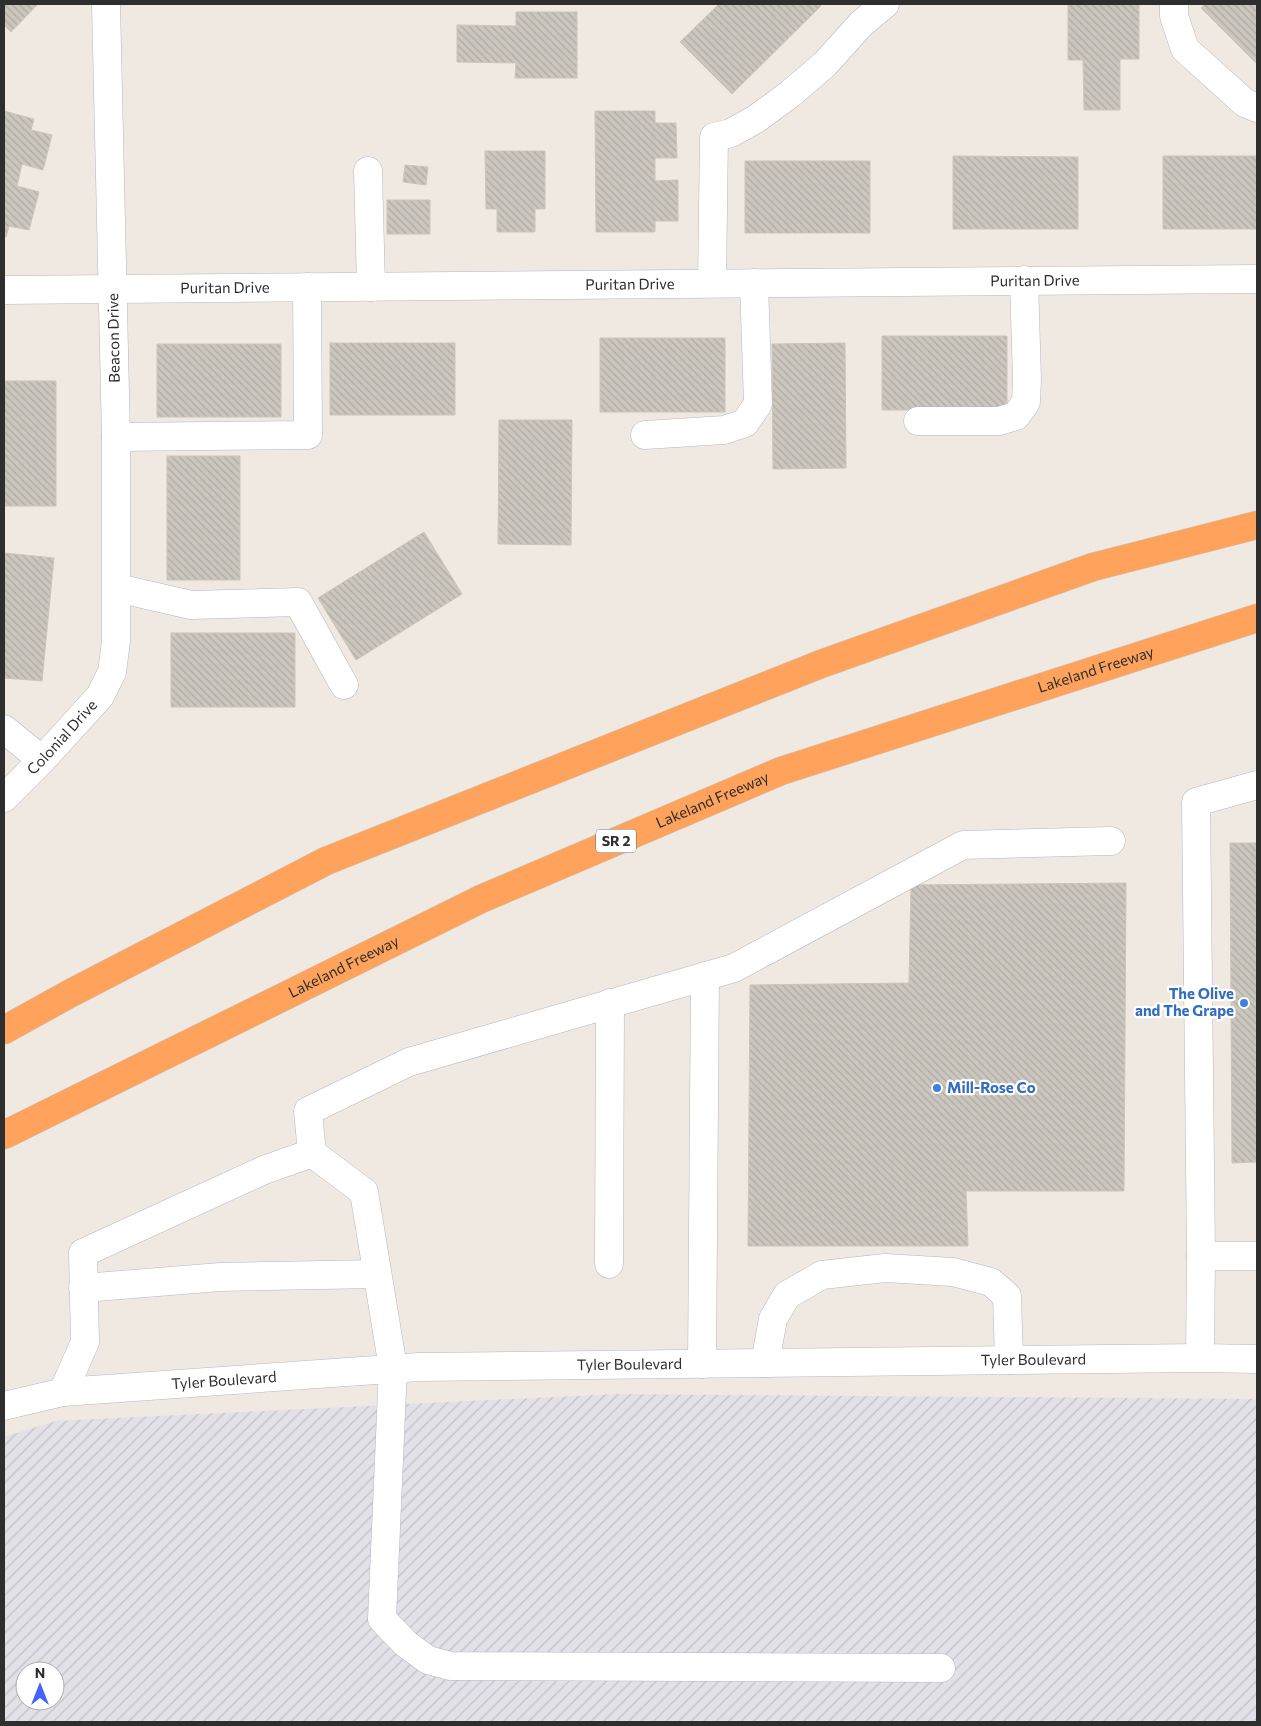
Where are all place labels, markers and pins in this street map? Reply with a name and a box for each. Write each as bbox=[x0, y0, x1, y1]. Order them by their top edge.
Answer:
place label: The Olive and The Grape bbox=[1135, 984, 1234, 1019]
marker: The Olive and The Grape bbox=[1238, 997, 1250, 1009]
place label: Mill-Rose Co bbox=[947, 1078, 1036, 1096]
marker: Mill-Rose Co bbox=[931, 1082, 943, 1094]

